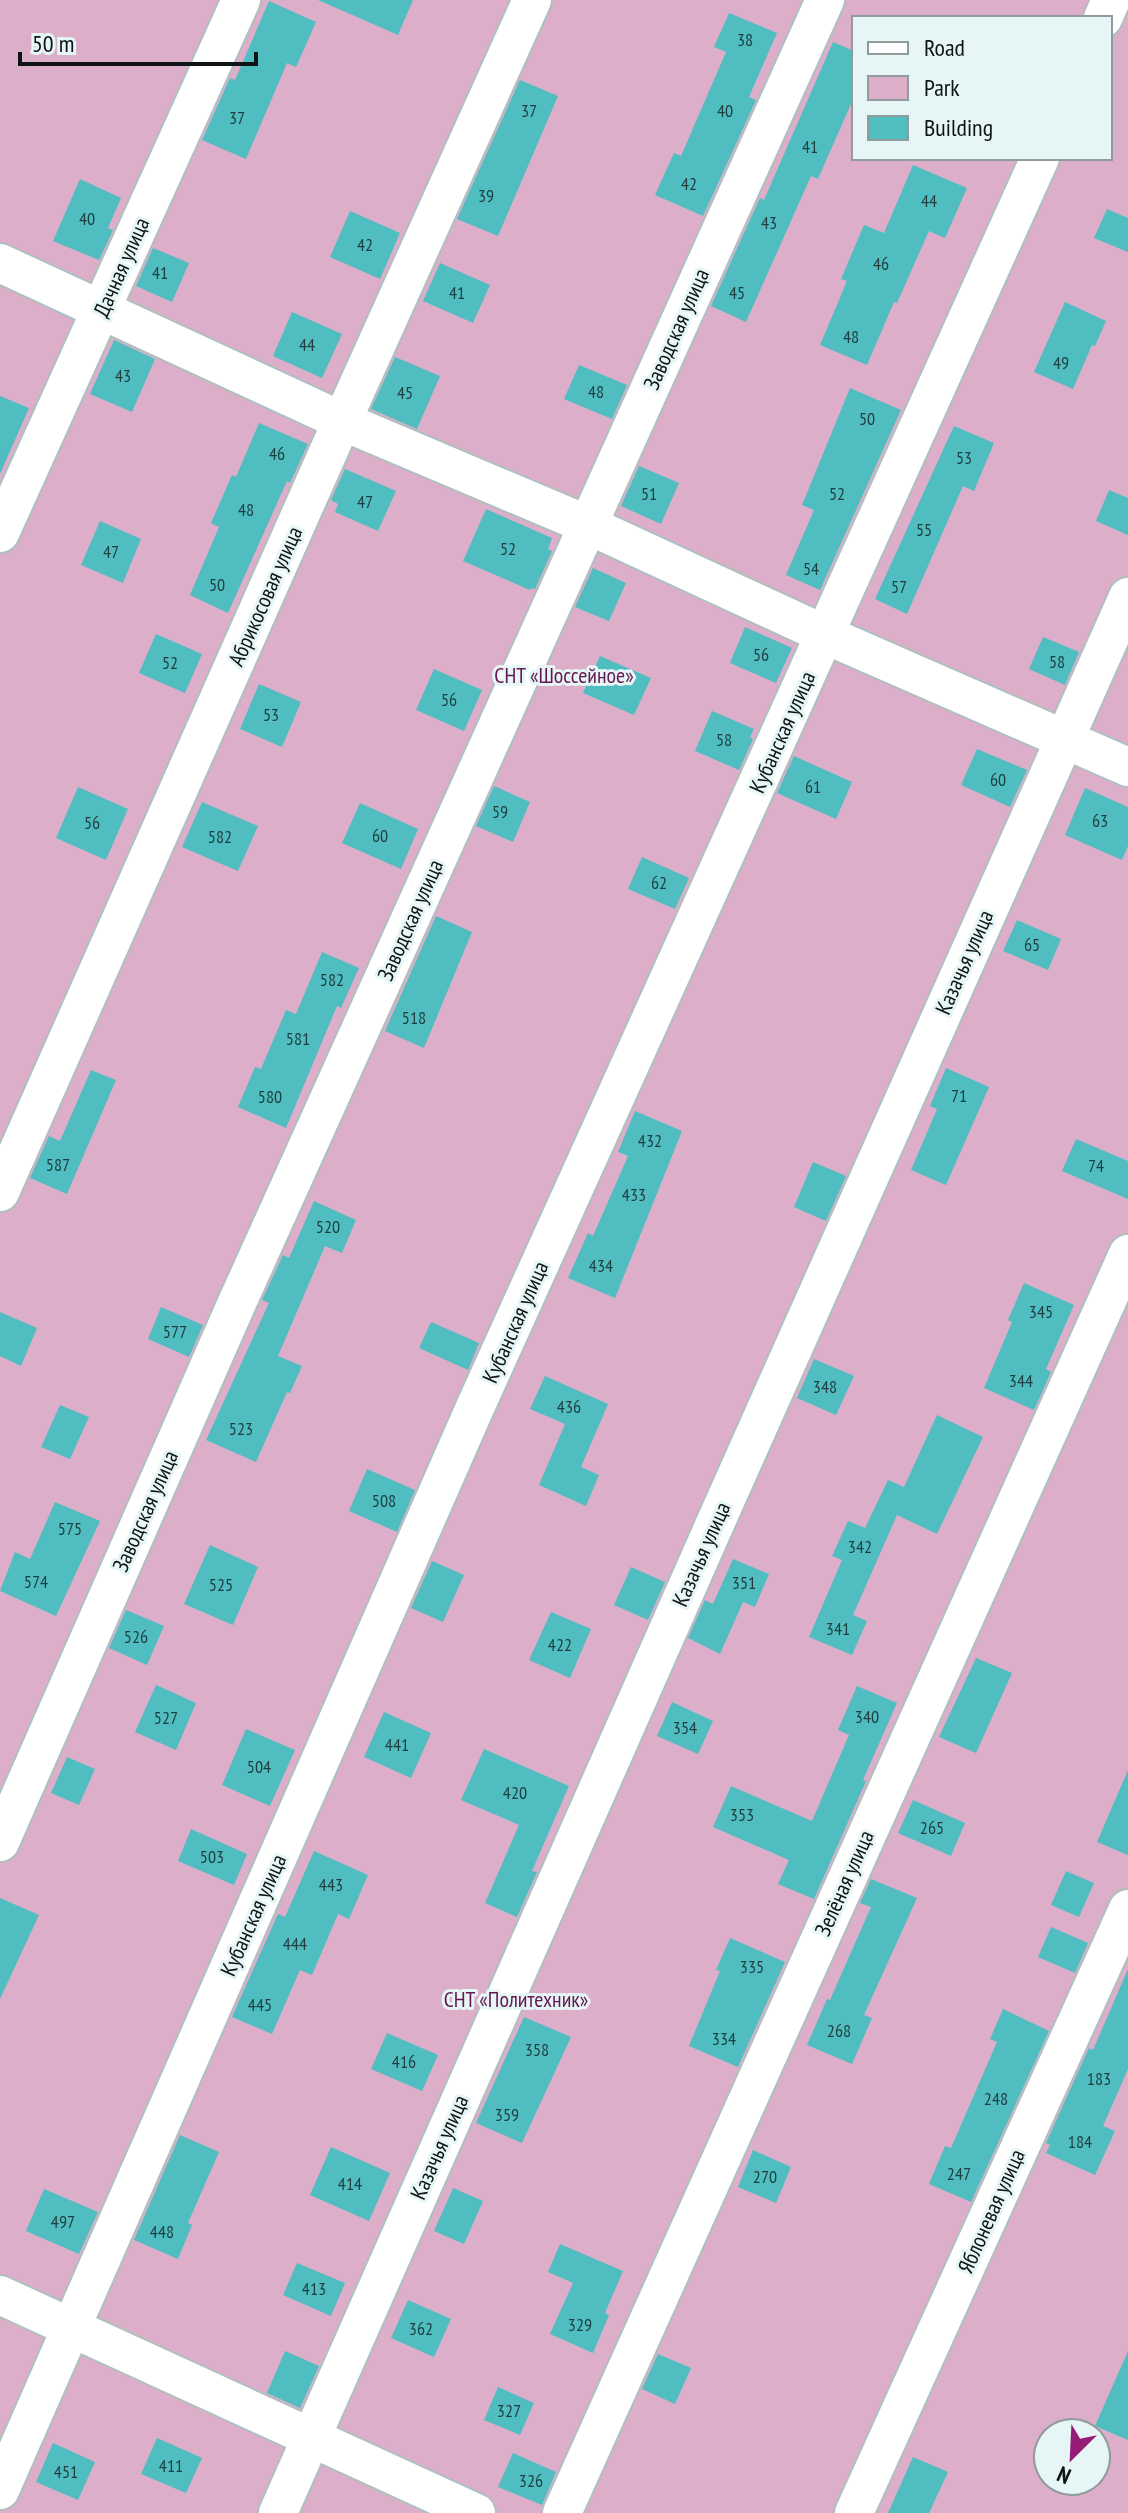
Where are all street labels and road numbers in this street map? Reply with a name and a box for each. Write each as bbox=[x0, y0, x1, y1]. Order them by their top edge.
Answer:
street label: Дачная улица bbox=[87, 213, 155, 321]
street label: Заводская улица bbox=[637, 264, 715, 394]
street label: Абрикосовая улица bbox=[222, 522, 308, 670]
street label: Кубанская улица bbox=[743, 667, 821, 797]
street label: Заводская улица bbox=[371, 855, 449, 985]
street label: Казачья улица bbox=[929, 905, 999, 1019]
street label: Кубанская улица bbox=[476, 1257, 554, 1387]
street label: Заводская улица bbox=[106, 1446, 184, 1576]
street label: Казачья улица bbox=[666, 1497, 736, 1611]
street label: Зелёная улица bbox=[808, 1826, 880, 1940]
street label: Кубанская улица bbox=[214, 1850, 292, 1980]
street label: Казачья улица bbox=[404, 2090, 474, 2204]
street label: Яблоневая улица bbox=[951, 2145, 1031, 2277]

